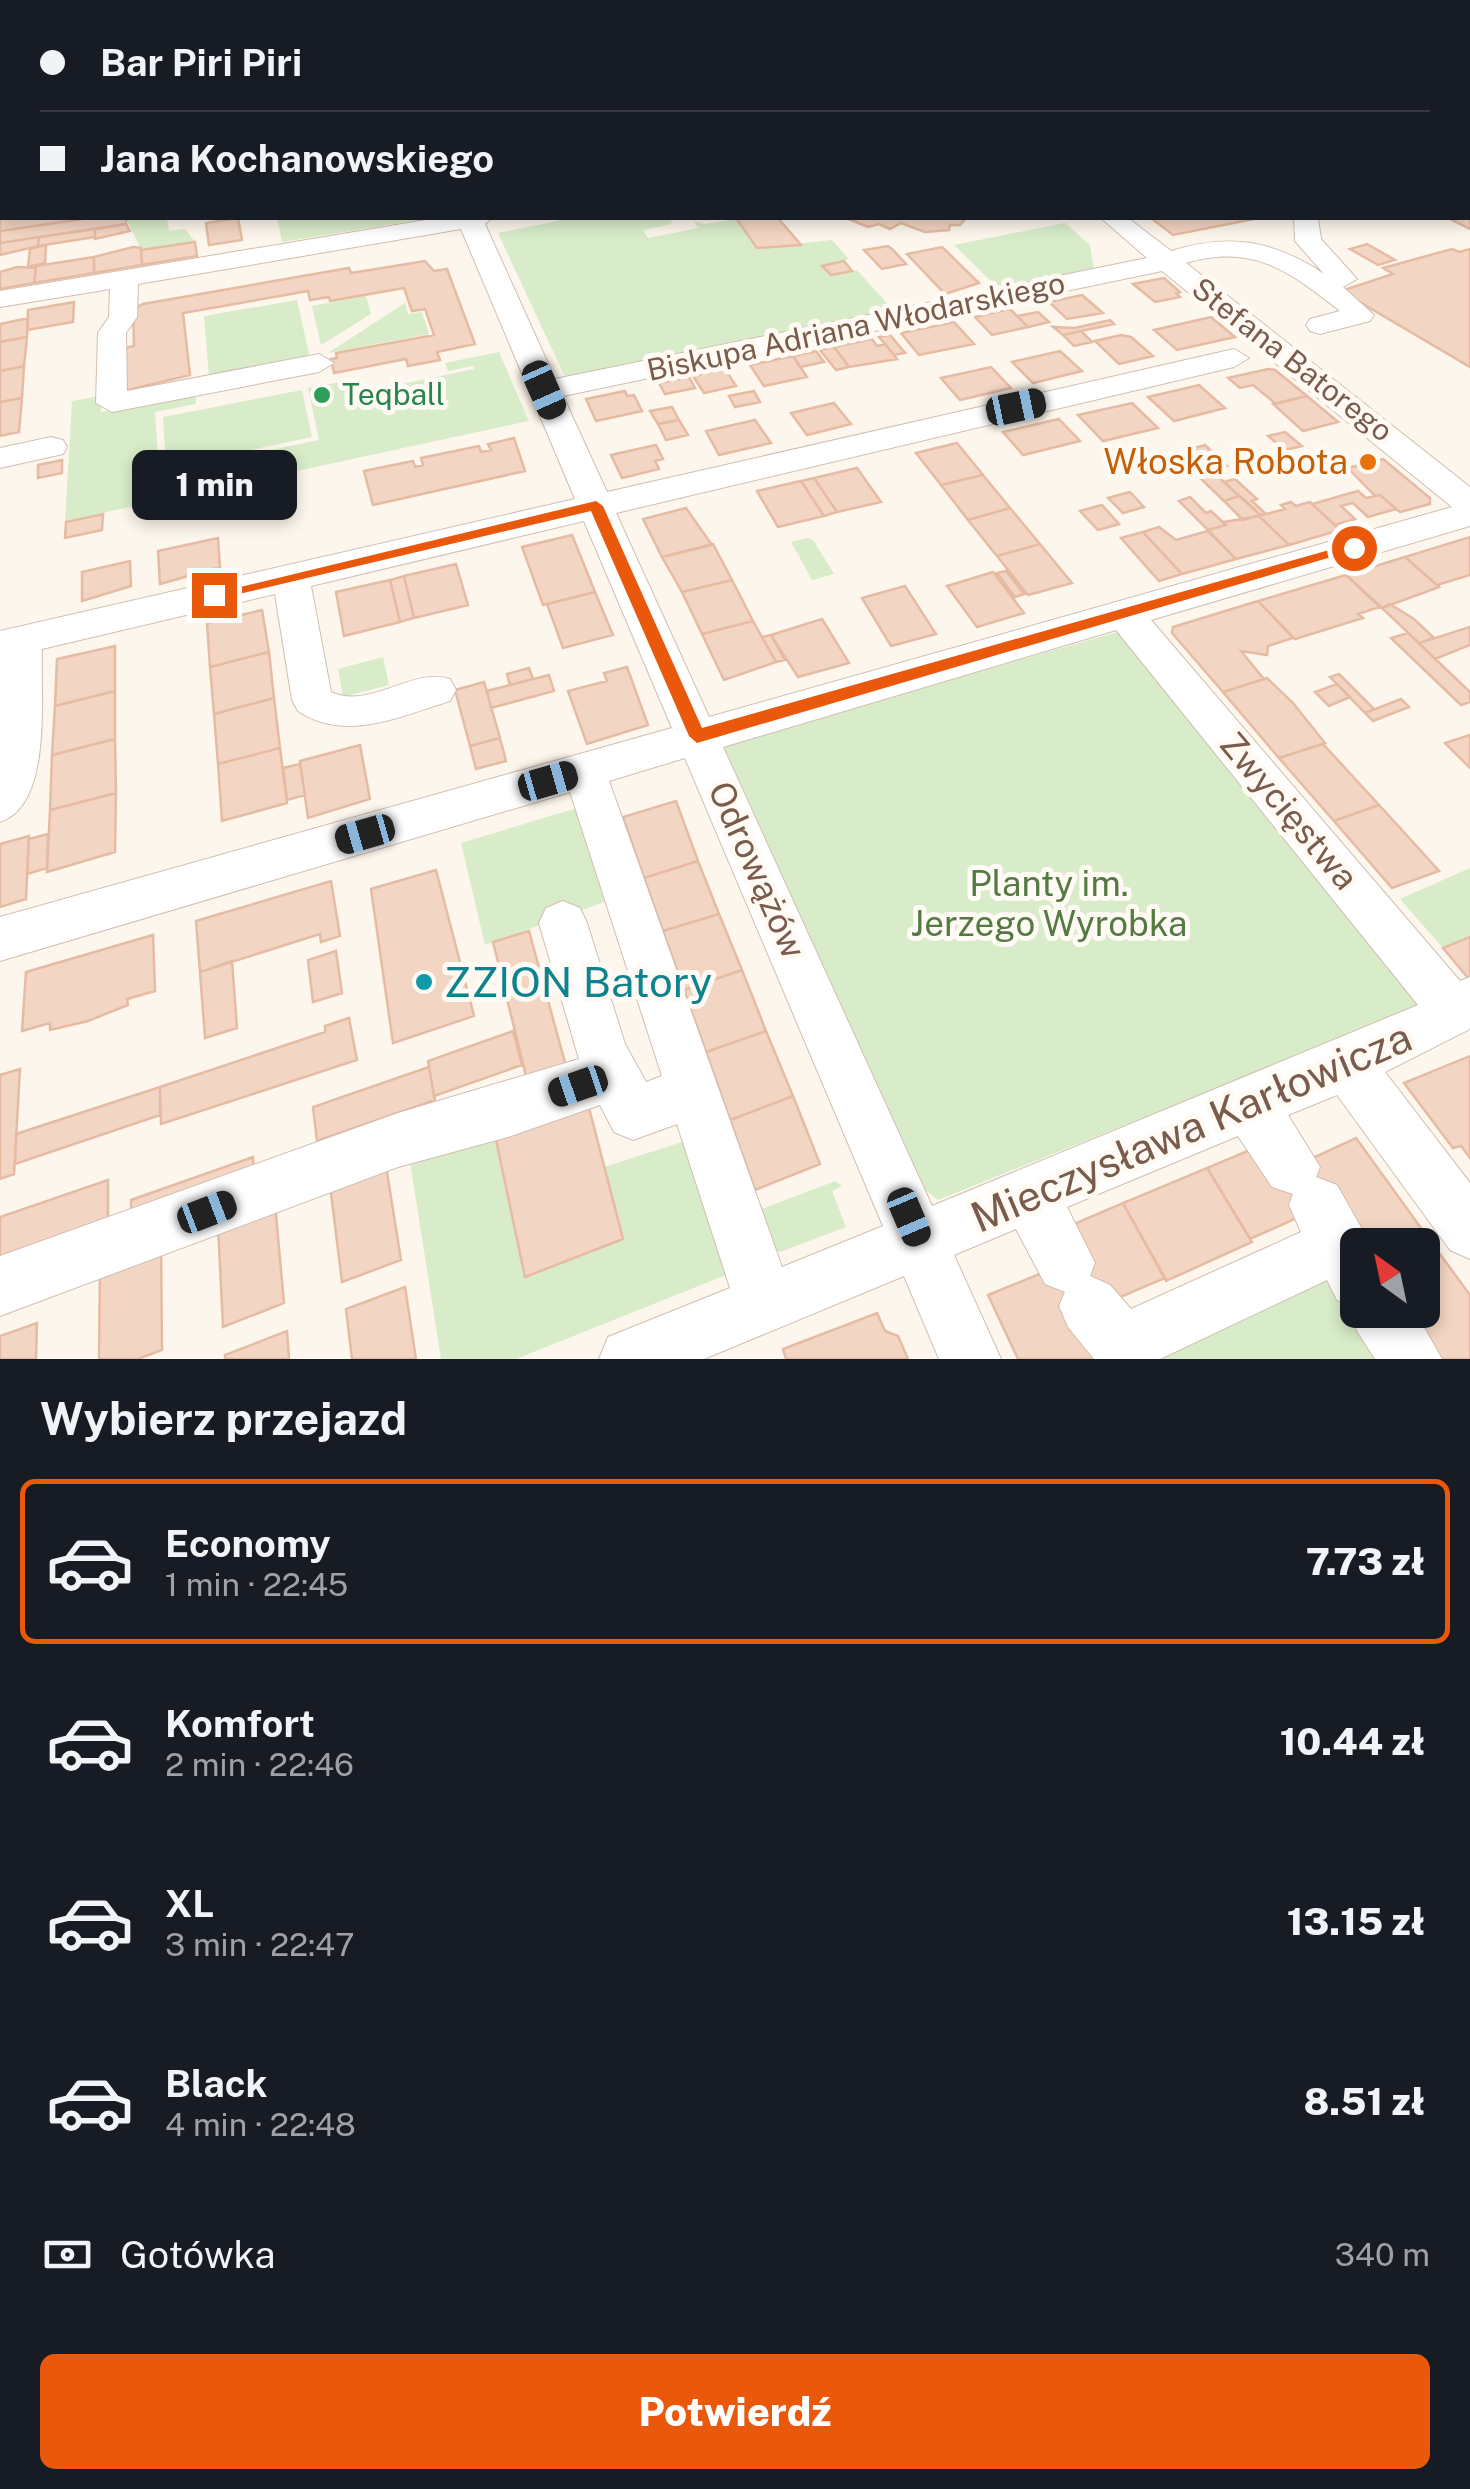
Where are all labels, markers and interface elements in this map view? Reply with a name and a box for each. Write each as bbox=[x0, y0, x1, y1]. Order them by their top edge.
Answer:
text: Bar Piri Piri bbox=[100, 40, 302, 85]
text: Jana Kochanowskiego bbox=[100, 136, 494, 181]
street label: Biskupa Adriana Włodarskiego bbox=[644, 264, 1068, 388]
street label: Stefana Batorego bbox=[1185, 270, 1400, 449]
car bbox=[518, 356, 570, 424]
place label: Teqball bbox=[342, 376, 445, 412]
marker: Teqball bbox=[311, 384, 333, 406]
car bbox=[984, 386, 1048, 428]
place label: Włoska Robota bbox=[1103, 441, 1348, 482]
callout: 1 min bbox=[132, 450, 296, 520]
marker: Włoska Robota bbox=[1357, 451, 1379, 473]
text: 1 min bbox=[175, 466, 254, 503]
route start bbox=[1332, 526, 1377, 571]
route end bbox=[192, 573, 237, 618]
street label: Zwycięstwa bbox=[1212, 724, 1367, 897]
car bbox=[515, 758, 581, 804]
street label: Odrowążów bbox=[700, 775, 815, 965]
car bbox=[332, 811, 398, 857]
park label: Planty im. Jerzego Wyrobka bbox=[911, 863, 1187, 944]
place label: ZZION Batory bbox=[444, 957, 712, 1006]
marker: ZZION Batory bbox=[413, 971, 435, 993]
street label: Mieczysława Karłowicza bbox=[963, 1011, 1418, 1242]
car bbox=[545, 1062, 611, 1110]
car bbox=[883, 1184, 935, 1250]
car bbox=[174, 1187, 240, 1237]
north arrow bbox=[1340, 1228, 1440, 1328]
map controls bbox=[1340, 1228, 1440, 1328]
text: Wybierz przejazd bbox=[40, 1392, 407, 1445]
icon: car bbox=[45, 1517, 135, 1607]
text: Economy bbox=[165, 1521, 331, 1566]
text: 7.73 zł bbox=[1306, 1539, 1425, 1584]
text: 1 min · 22:45 bbox=[165, 1566, 348, 1603]
icon: car bbox=[45, 1697, 135, 1787]
text: Komfort bbox=[165, 1701, 315, 1746]
text: 10.44 zł bbox=[1280, 1719, 1425, 1764]
text: 2 min · 22:46 bbox=[165, 1746, 354, 1783]
icon: car bbox=[45, 1877, 135, 1967]
text: XL bbox=[165, 1881, 214, 1926]
text: 13.15 zł bbox=[1287, 1899, 1425, 1944]
text: 3 min · 22:47 bbox=[165, 1926, 354, 1963]
icon: car bbox=[45, 2057, 135, 2147]
text: Black bbox=[165, 2061, 268, 2106]
text: 8.51 zł bbox=[1303, 2079, 1425, 2124]
text: 4 min · 22:48 bbox=[165, 2106, 356, 2143]
icon: cash bbox=[40, 2227, 95, 2282]
text: Gotówka bbox=[120, 2232, 275, 2277]
text: 340 m bbox=[1335, 2236, 1430, 2273]
button: Potwierdź bbox=[40, 2354, 1430, 2469]

